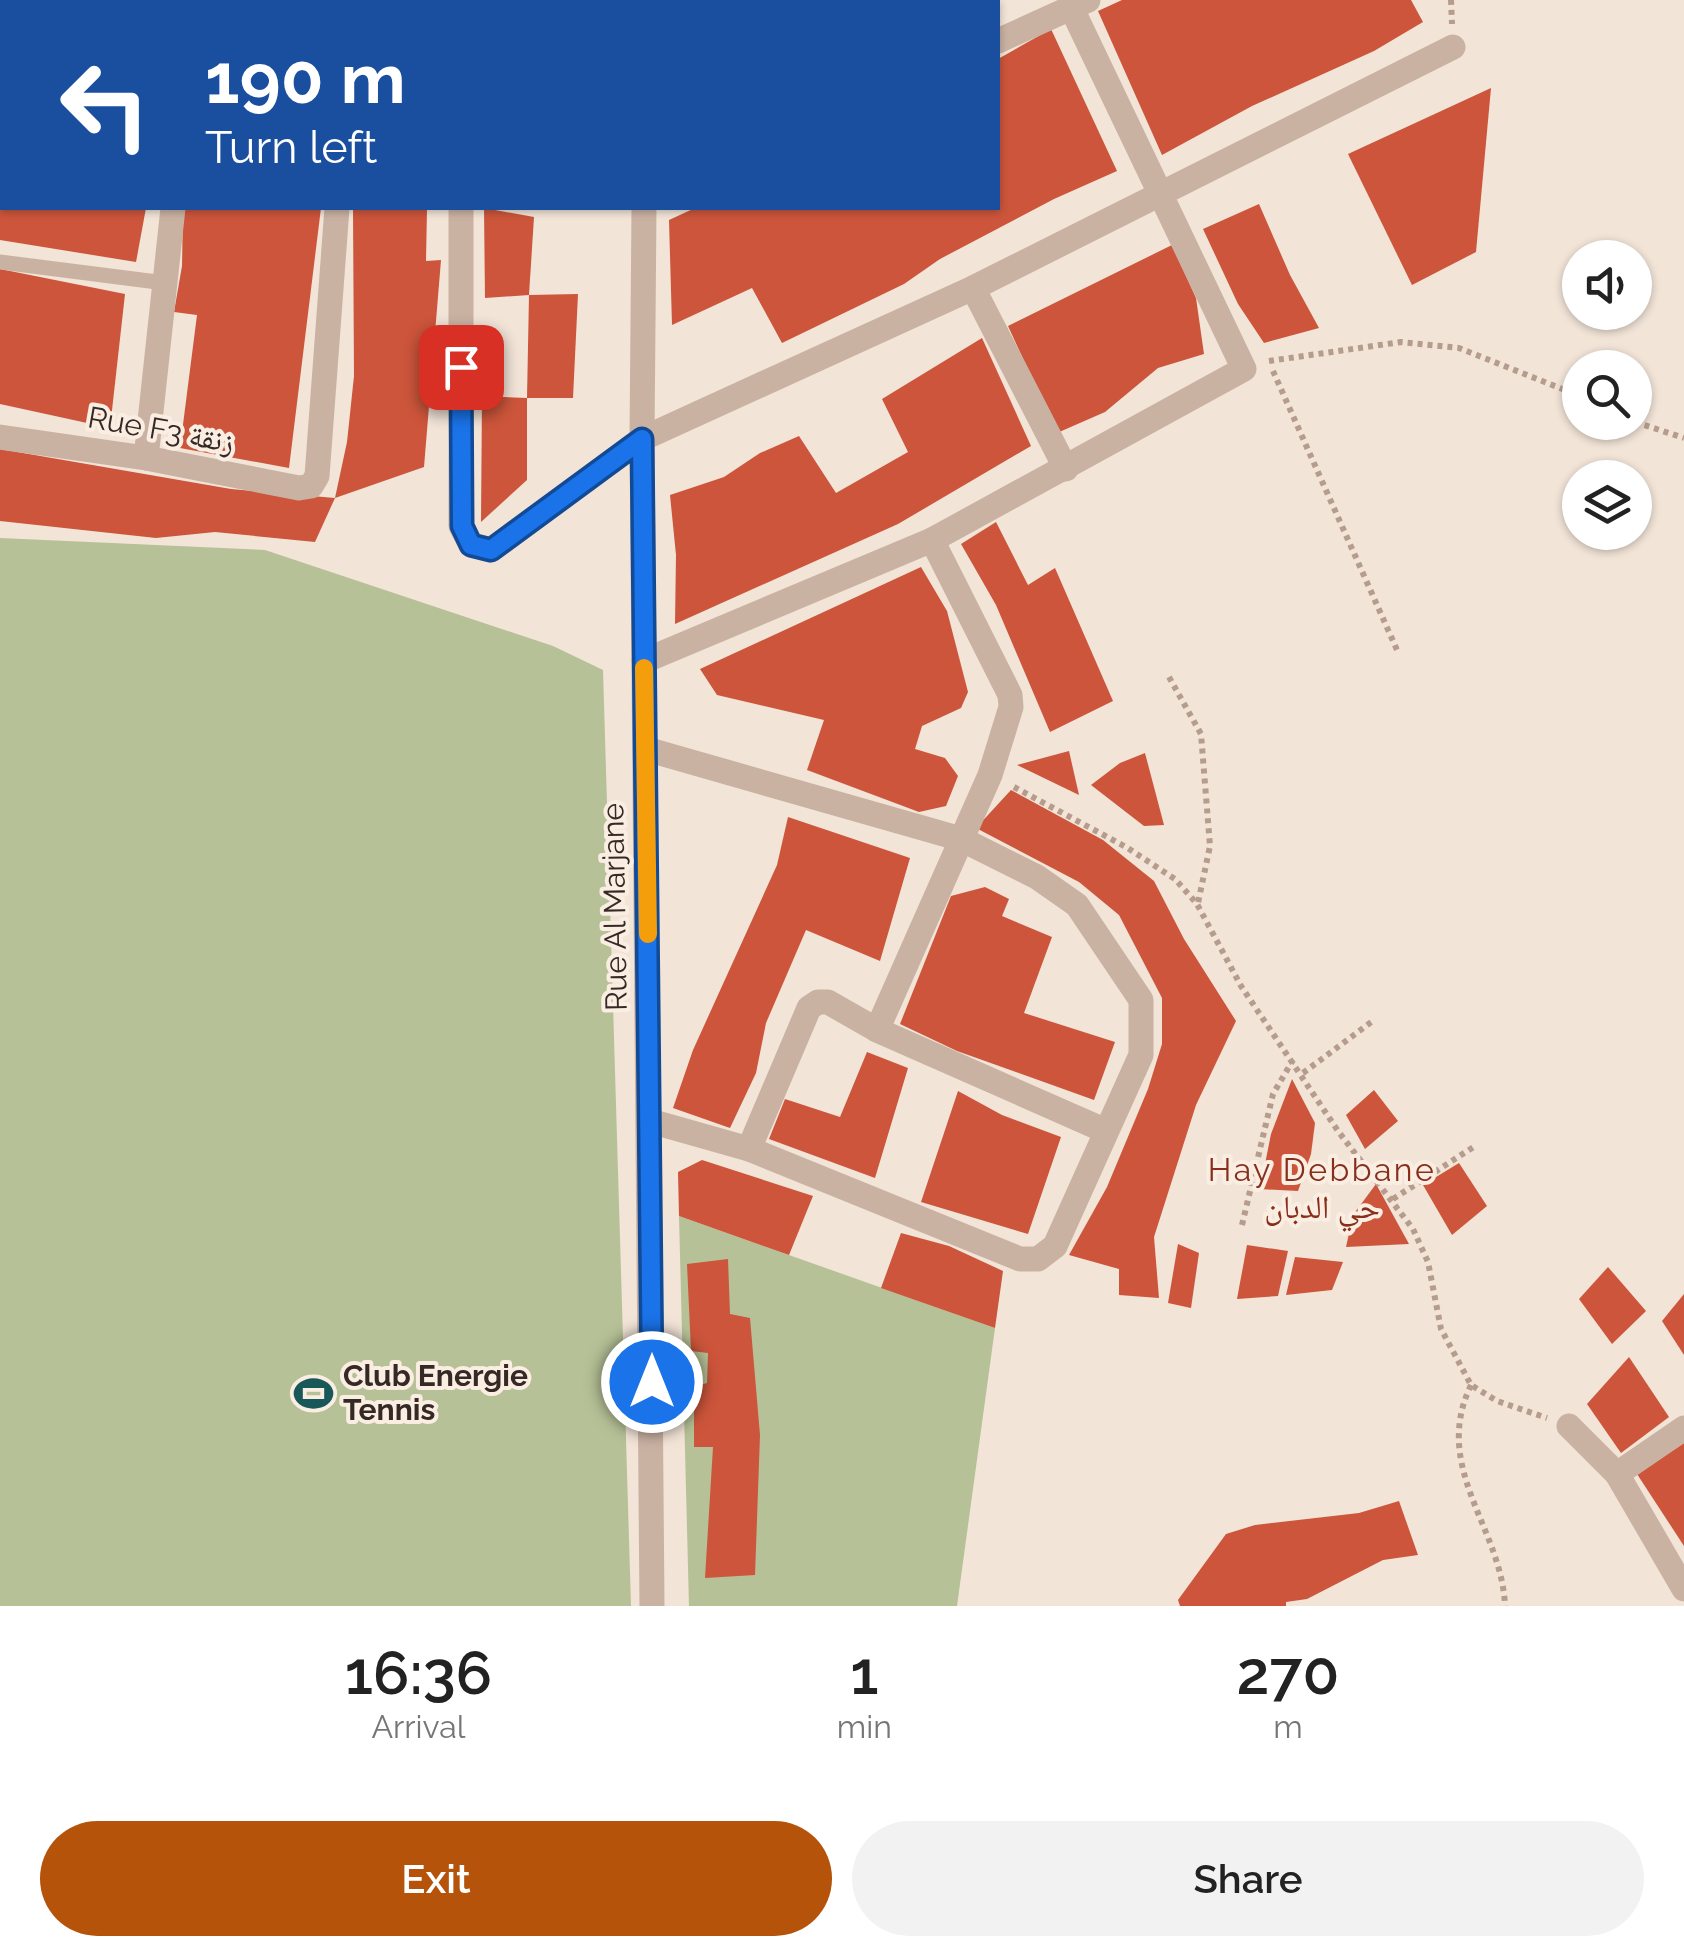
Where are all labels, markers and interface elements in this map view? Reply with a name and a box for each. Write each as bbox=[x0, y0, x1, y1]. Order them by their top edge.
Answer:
text: 190 m bbox=[205, 37, 406, 119]
icon: left bbox=[40, 40, 170, 170]
text: Turn left bbox=[205, 121, 377, 174]
map controls bbox=[1562, 240, 1652, 550]
button: sound bbox=[1562, 240, 1652, 330]
pin bbox=[419, 325, 504, 410]
icon: arrive bbox=[434, 340, 489, 395]
button: search bbox=[1562, 350, 1652, 440]
street label: Rue F3 زنقة bbox=[85, 399, 237, 460]
button: layers bbox=[1562, 460, 1652, 550]
street label: Rue Al Marjane bbox=[595, 803, 634, 1011]
district label: Hay Debbane حي الدبان bbox=[1208, 1151, 1436, 1232]
position arrow bbox=[600, 1330, 704, 1434]
place label: Club Energie Tennis bbox=[343, 1358, 528, 1427]
sports icon: Club Energie Tennis bbox=[292, 1372, 334, 1414]
text: 16:36 bbox=[345, 1638, 492, 1708]
text: 1 bbox=[850, 1638, 878, 1708]
text: 270 bbox=[1237, 1638, 1339, 1708]
text: Arrival bbox=[371, 1708, 465, 1745]
text: min bbox=[837, 1708, 892, 1745]
text: m bbox=[1273, 1708, 1303, 1745]
button: Exit bbox=[40, 1821, 832, 1936]
button: Share bbox=[852, 1821, 1644, 1936]

